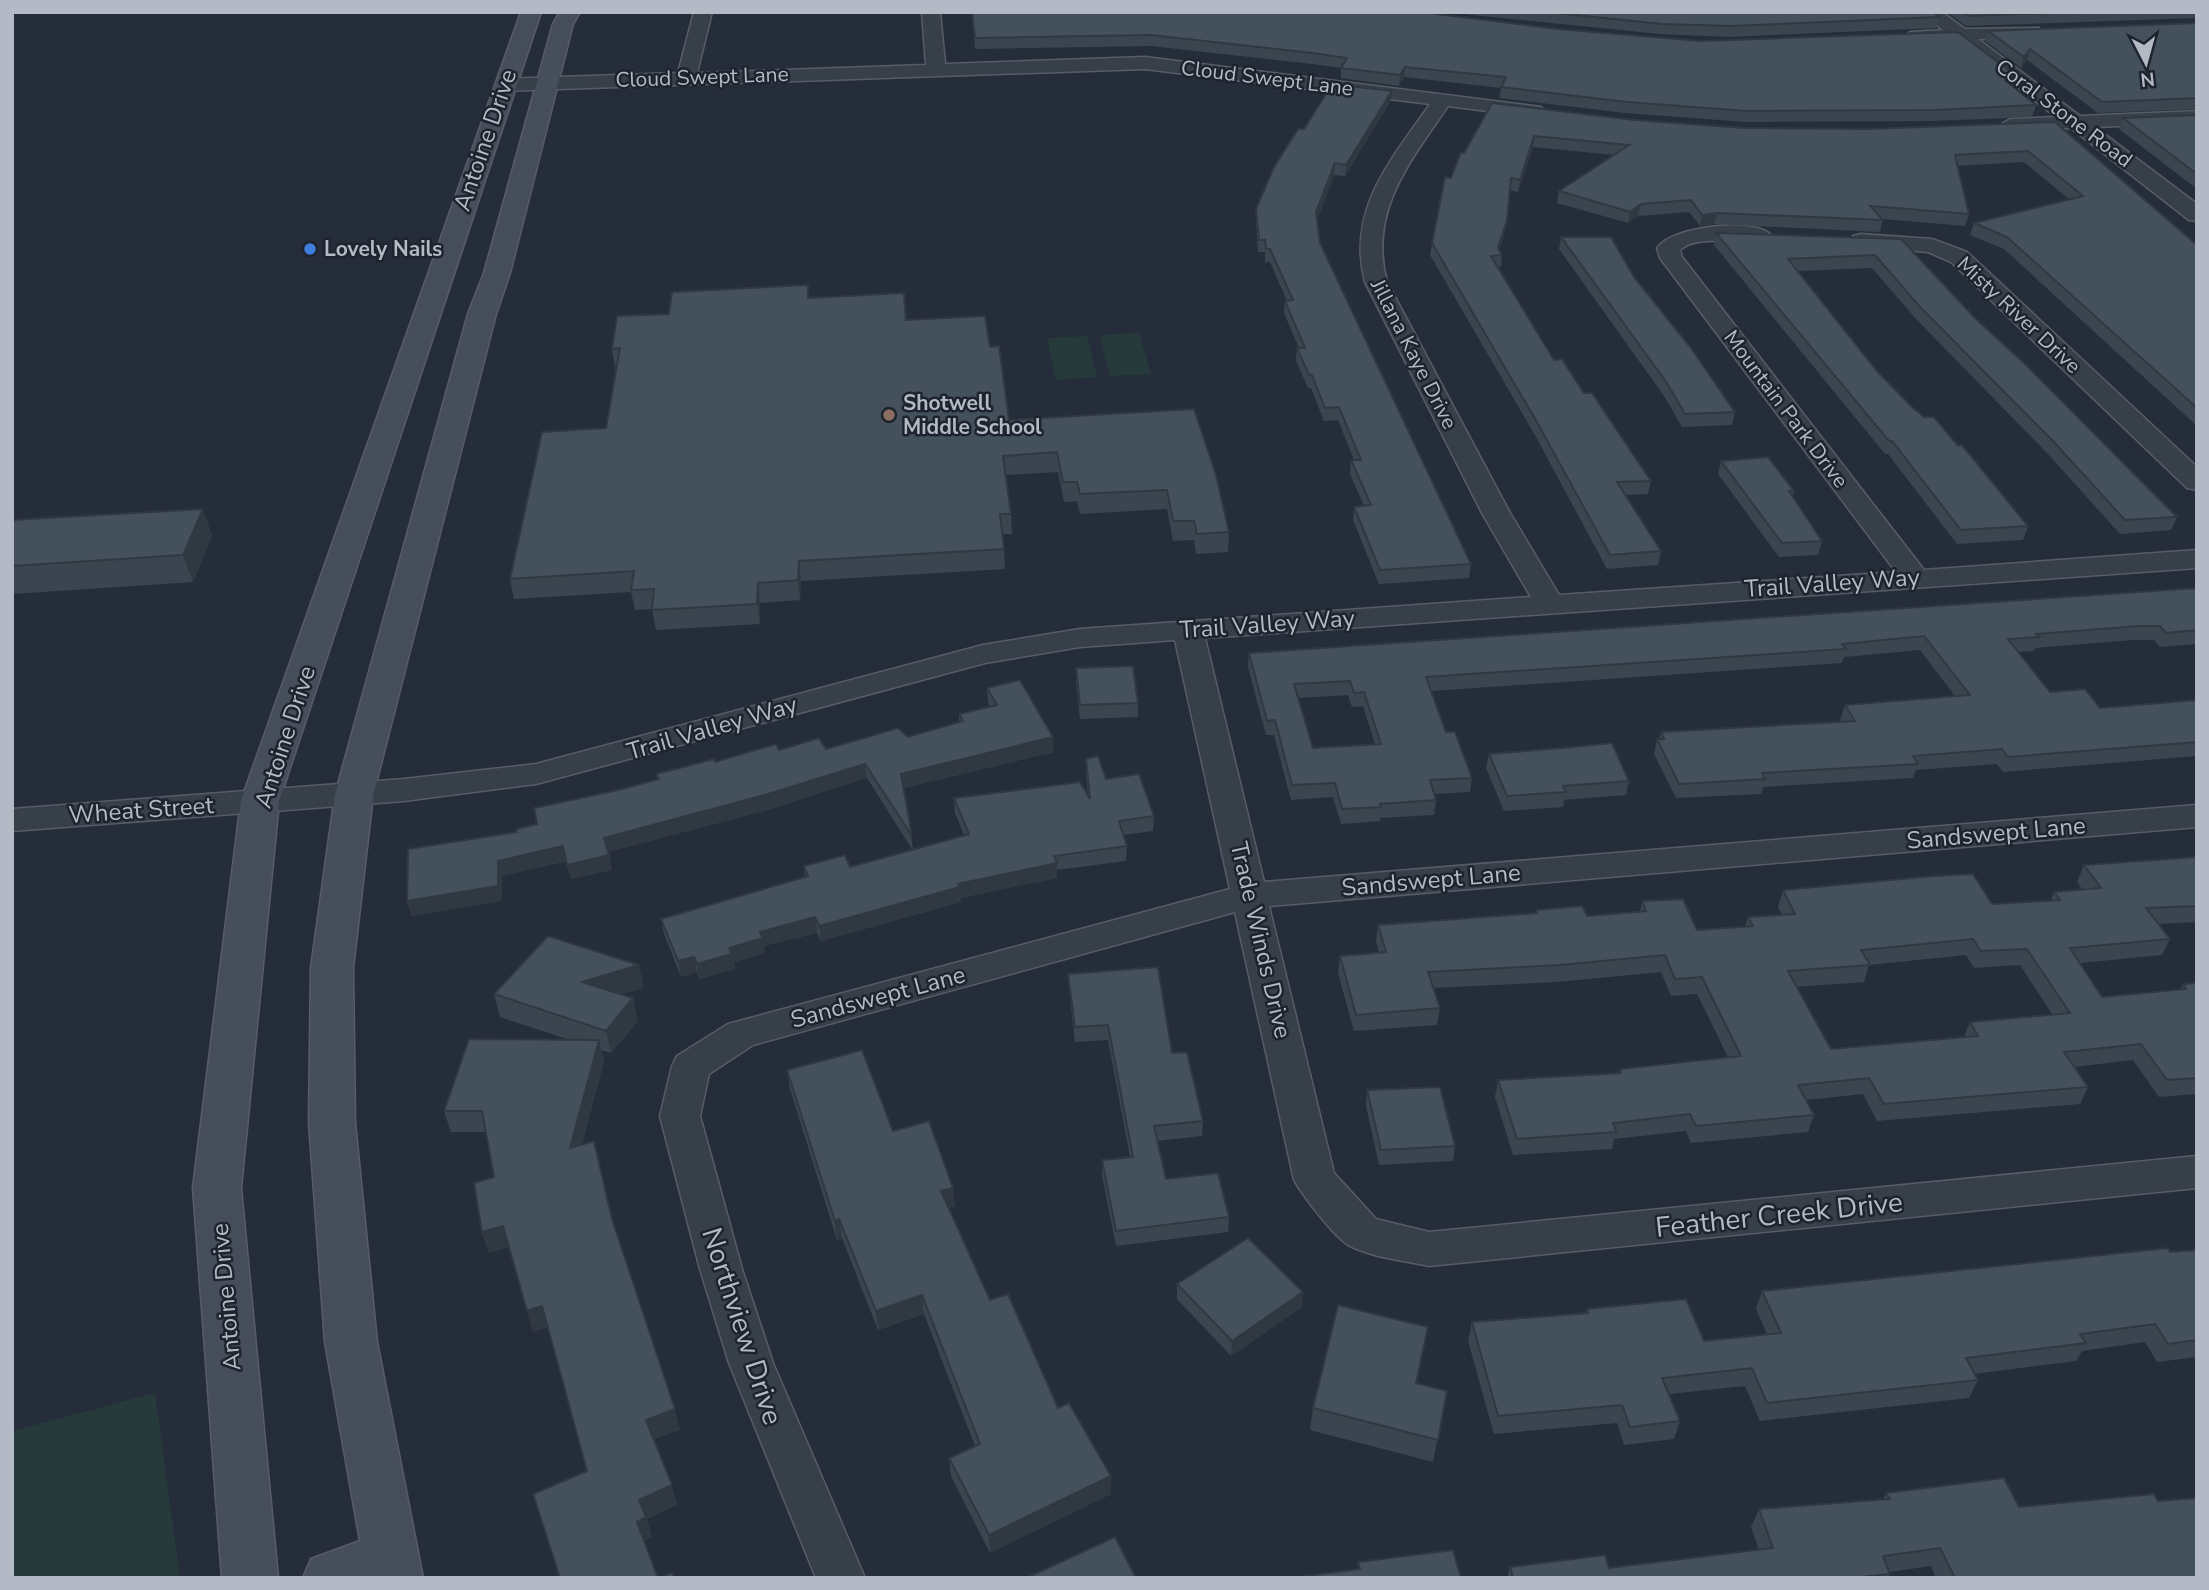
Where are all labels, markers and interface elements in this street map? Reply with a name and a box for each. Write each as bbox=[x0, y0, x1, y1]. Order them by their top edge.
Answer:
north arrow bbox=[2111, 28, 2181, 98]
street label: Coral Stone Road bbox=[1990, 52, 2138, 174]
street label: Cloud Swept Lane bbox=[1179, 54, 1355, 102]
street label: Cloud Swept Lane bbox=[615, 60, 789, 94]
street label: Antoine Drive bbox=[446, 65, 524, 215]
text: N bbox=[2139, 65, 2156, 93]
place label: Lovely Nails bbox=[324, 235, 442, 263]
marker: Lovely Nails bbox=[302, 241, 318, 257]
street label: Misty River Drive bbox=[1951, 250, 2087, 380]
street label: Jillana Kaye Drive bbox=[1364, 273, 1464, 434]
street label: Mountain Park Drive bbox=[1717, 324, 1855, 494]
place label: Shotwell Middle School bbox=[903, 389, 1042, 441]
marker: Shotwell Middle School bbox=[881, 407, 897, 423]
street label: Trail Valley Way bbox=[1743, 561, 1921, 605]
street label: Trail Valley Way bbox=[1178, 602, 1356, 646]
street label: Antoine Drive bbox=[247, 662, 323, 812]
street label: Trail Valley Way bbox=[623, 688, 802, 768]
street label: Wheat Street bbox=[67, 789, 215, 831]
street label: Sandswept Lane bbox=[1905, 809, 2087, 857]
street label: Trade Winds Drive bbox=[1223, 838, 1299, 1042]
street label: Sandswept Lane bbox=[1340, 856, 1522, 904]
street label: Sandswept Lane bbox=[787, 958, 969, 1036]
street label: Feather Creek Drive bbox=[1654, 1183, 1905, 1247]
street label: Antoine Drive bbox=[204, 1222, 248, 1372]
street label: Northview Drive bbox=[692, 1223, 792, 1430]

